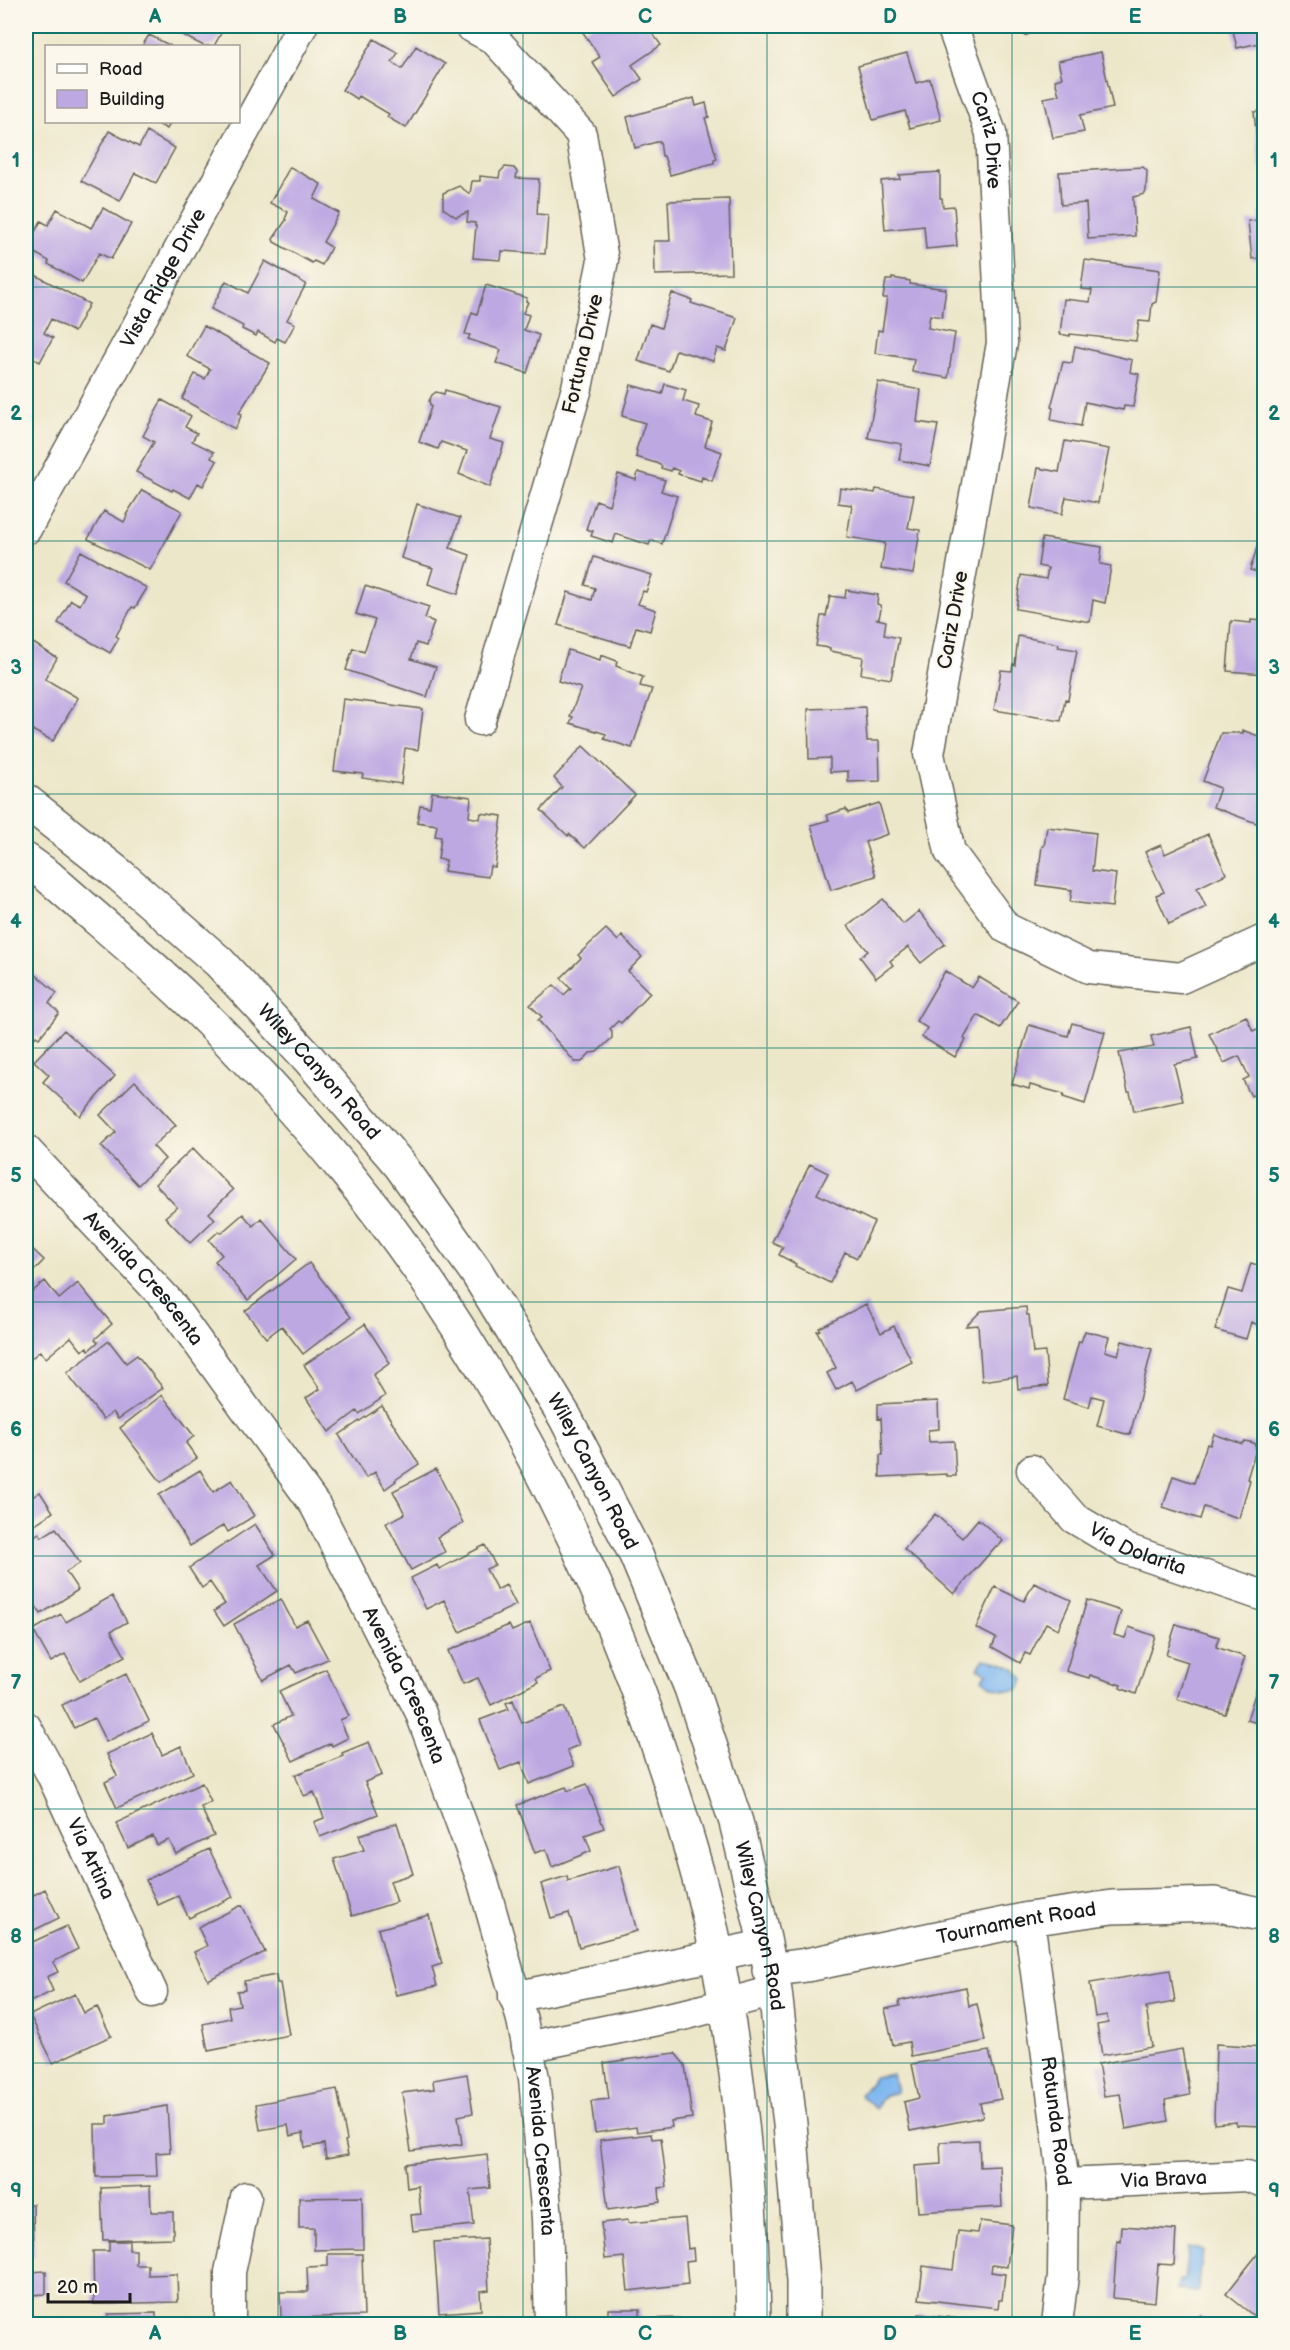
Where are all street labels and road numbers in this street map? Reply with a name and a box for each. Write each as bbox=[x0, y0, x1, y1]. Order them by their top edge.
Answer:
street label: Cariz Drive bbox=[965, 88, 1006, 190]
street label: Vista Ridge Drive bbox=[116, 204, 212, 352]
street label: Fortuna Drive bbox=[558, 292, 608, 416]
street label: Cariz Drive bbox=[933, 569, 973, 671]
street label: Wiley Canyon Road bbox=[252, 999, 385, 1145]
street label: Avenida Crescenta bbox=[78, 1206, 208, 1350]
street label: Wiley Canyon Road bbox=[542, 1389, 643, 1554]
street label: Via Dolarita bbox=[1084, 1518, 1189, 1581]
street label: Avenida Crescenta bbox=[357, 1603, 450, 1767]
street label: Via Artina bbox=[62, 1814, 120, 1903]
street label: Wiley Canyon Road bbox=[729, 1839, 789, 2012]
street label: Tournament Road bbox=[935, 1897, 1098, 1950]
street label: Rotunda Road bbox=[1035, 2055, 1076, 2187]
street label: Avenida Crescenta bbox=[520, 2064, 560, 2236]
street label: Via Brava bbox=[1120, 2166, 1208, 2194]

